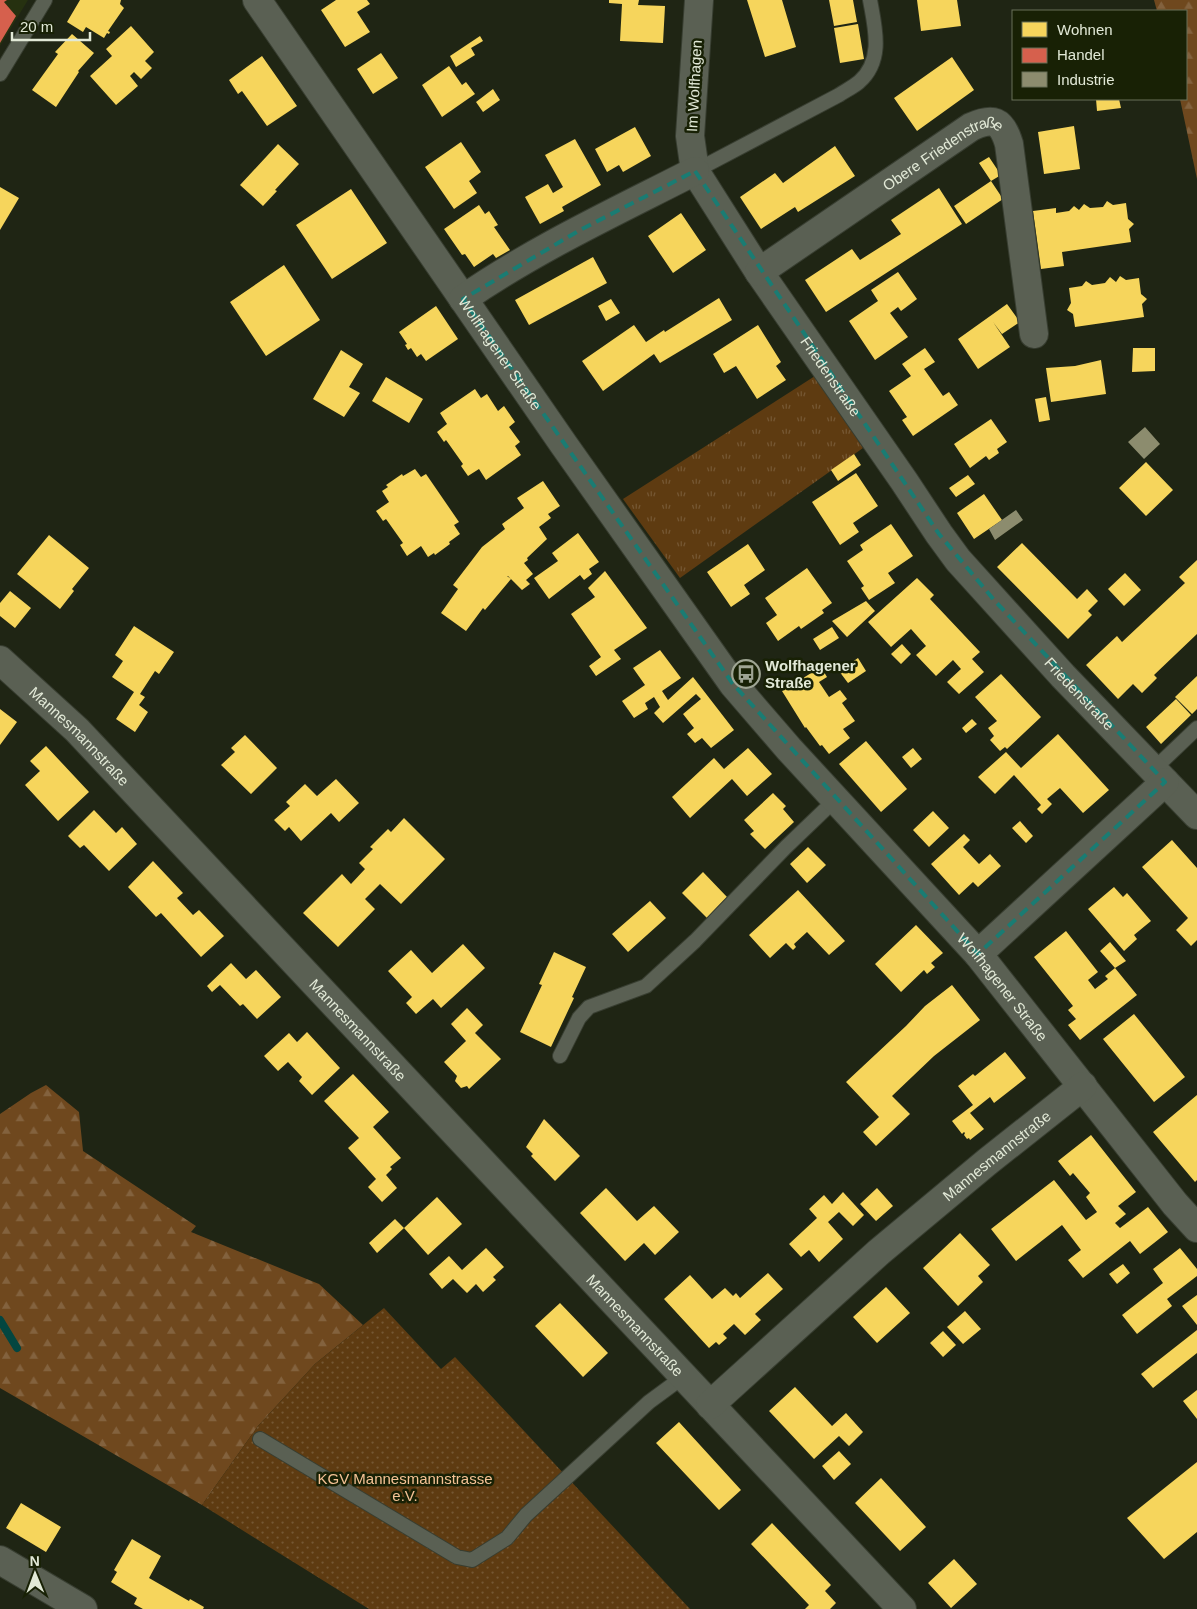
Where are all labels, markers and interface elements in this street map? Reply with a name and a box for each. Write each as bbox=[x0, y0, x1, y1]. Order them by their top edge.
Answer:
scale bar bbox=[12, 10, 90, 42]
legend bbox=[1012, 10, 1187, 100]
text: 20 m bbox=[20, 18, 53, 35]
text: Wohnen bbox=[1057, 21, 1113, 38]
street label: Im Wolfhagen bbox=[683, 39, 705, 133]
text: Handel bbox=[1057, 46, 1105, 63]
text: Industrie bbox=[1057, 71, 1115, 88]
street label: Obere Friedenstraße bbox=[879, 113, 1008, 194]
street label: Wolfhagener Straße bbox=[456, 293, 546, 413]
street label: Friedenstraße bbox=[798, 333, 865, 419]
street label: Friedenstraße bbox=[1042, 654, 1118, 733]
place label: Wolfhagener Straße bbox=[765, 657, 856, 691]
bus stop icon: Wolfhagener Straße bbox=[731, 659, 761, 689]
street label: Mannesmannstraße bbox=[26, 683, 133, 789]
street label: Wolfhagener Straße bbox=[954, 929, 1052, 1044]
street label: Mannesmannstraße bbox=[306, 975, 410, 1084]
street label: Mannesmannstraße bbox=[939, 1107, 1054, 1204]
street label: Mannesmannstraße bbox=[584, 1270, 687, 1379]
park label: KGV Mannesmannstrasse e.V. bbox=[317, 1470, 493, 1504]
north arrow bbox=[10, 1549, 60, 1599]
text: N bbox=[30, 1553, 40, 1569]

